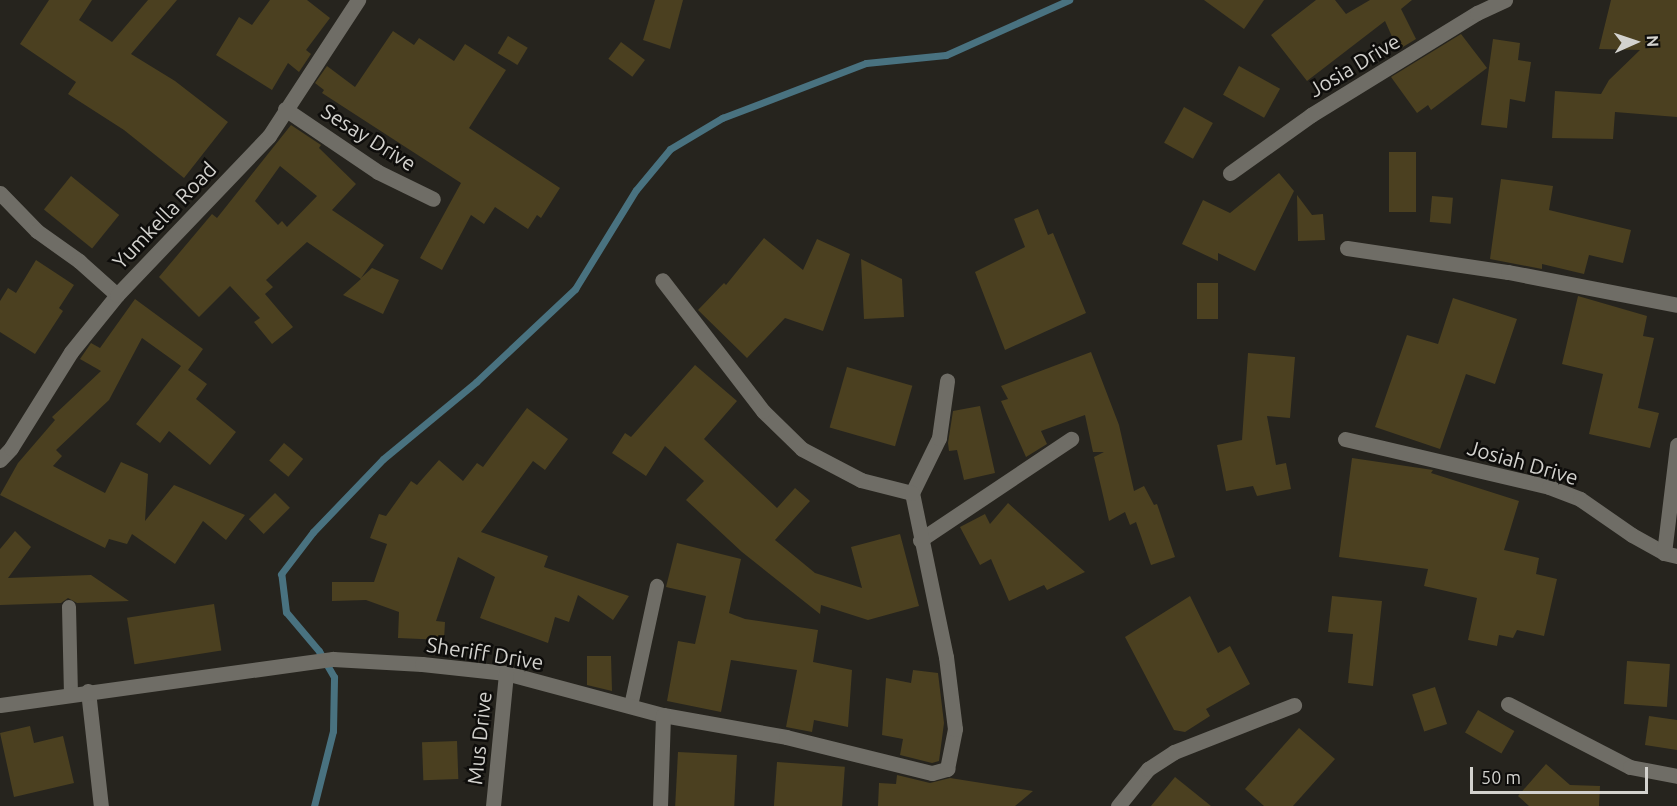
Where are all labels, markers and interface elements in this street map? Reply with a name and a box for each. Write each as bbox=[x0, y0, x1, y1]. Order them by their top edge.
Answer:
north arrow bbox=[1605, 12, 1665, 72]
street label: Josia Drive bbox=[1304, 28, 1404, 102]
text: N bbox=[1644, 35, 1662, 47]
street label: Sesay Drive bbox=[317, 98, 421, 176]
street label: Yumkella Road bbox=[107, 156, 221, 274]
street label: Josiah Drive bbox=[1465, 434, 1581, 490]
street label: Sheriff Drive bbox=[425, 631, 545, 675]
street label: Mus Drive bbox=[462, 690, 496, 786]
scale bar bbox=[1473, 755, 1652, 793]
text: 50 m bbox=[1481, 767, 1521, 787]

